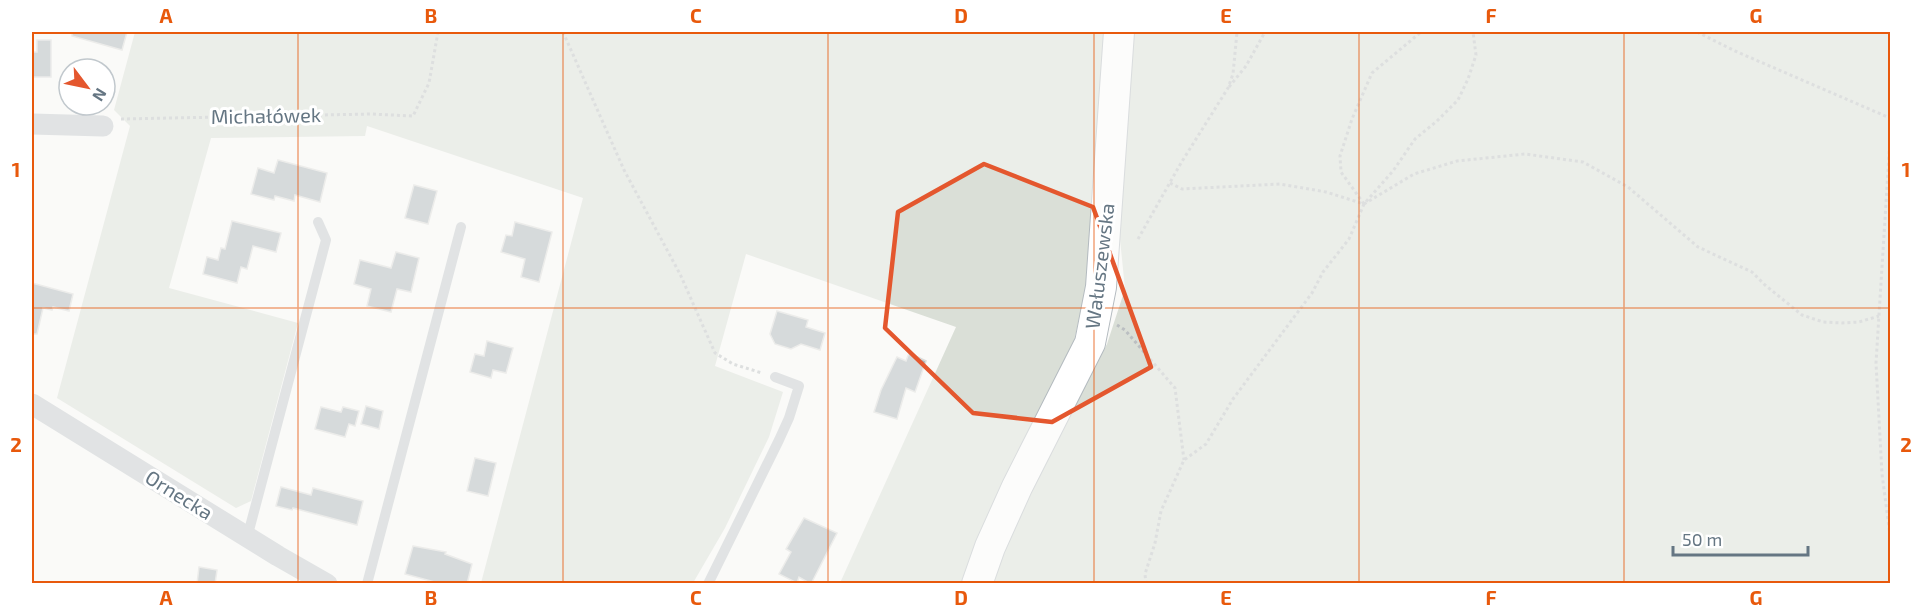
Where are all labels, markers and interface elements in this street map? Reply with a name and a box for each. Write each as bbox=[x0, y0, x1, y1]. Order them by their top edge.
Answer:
text: A bbox=[159, 3, 173, 27]
text: B bbox=[425, 3, 437, 27]
text: C bbox=[690, 3, 702, 27]
text: D bbox=[954, 3, 968, 27]
text: E bbox=[1220, 3, 1232, 27]
text: F bbox=[1485, 3, 1497, 27]
text: G bbox=[1750, 3, 1762, 27]
north arrow bbox=[57, 57, 117, 117]
text: N bbox=[89, 85, 111, 105]
street label: Michałówek bbox=[211, 102, 321, 128]
text: 1 bbox=[12, 157, 20, 181]
text: 1 bbox=[1902, 157, 1910, 181]
street label: Wałuszewska bbox=[1079, 202, 1119, 330]
text: 2 bbox=[10, 432, 22, 456]
text: 2 bbox=[1900, 432, 1912, 456]
street label: Ornecka bbox=[142, 464, 218, 524]
scale bar bbox=[1673, 519, 1808, 557]
text: 50 m bbox=[1682, 528, 1722, 550]
text: A bbox=[159, 585, 173, 609]
text: B bbox=[425, 585, 437, 609]
text: C bbox=[690, 585, 702, 609]
text: D bbox=[954, 585, 968, 609]
text: E bbox=[1220, 585, 1232, 609]
text: F bbox=[1485, 585, 1497, 609]
text: G bbox=[1750, 585, 1762, 609]

